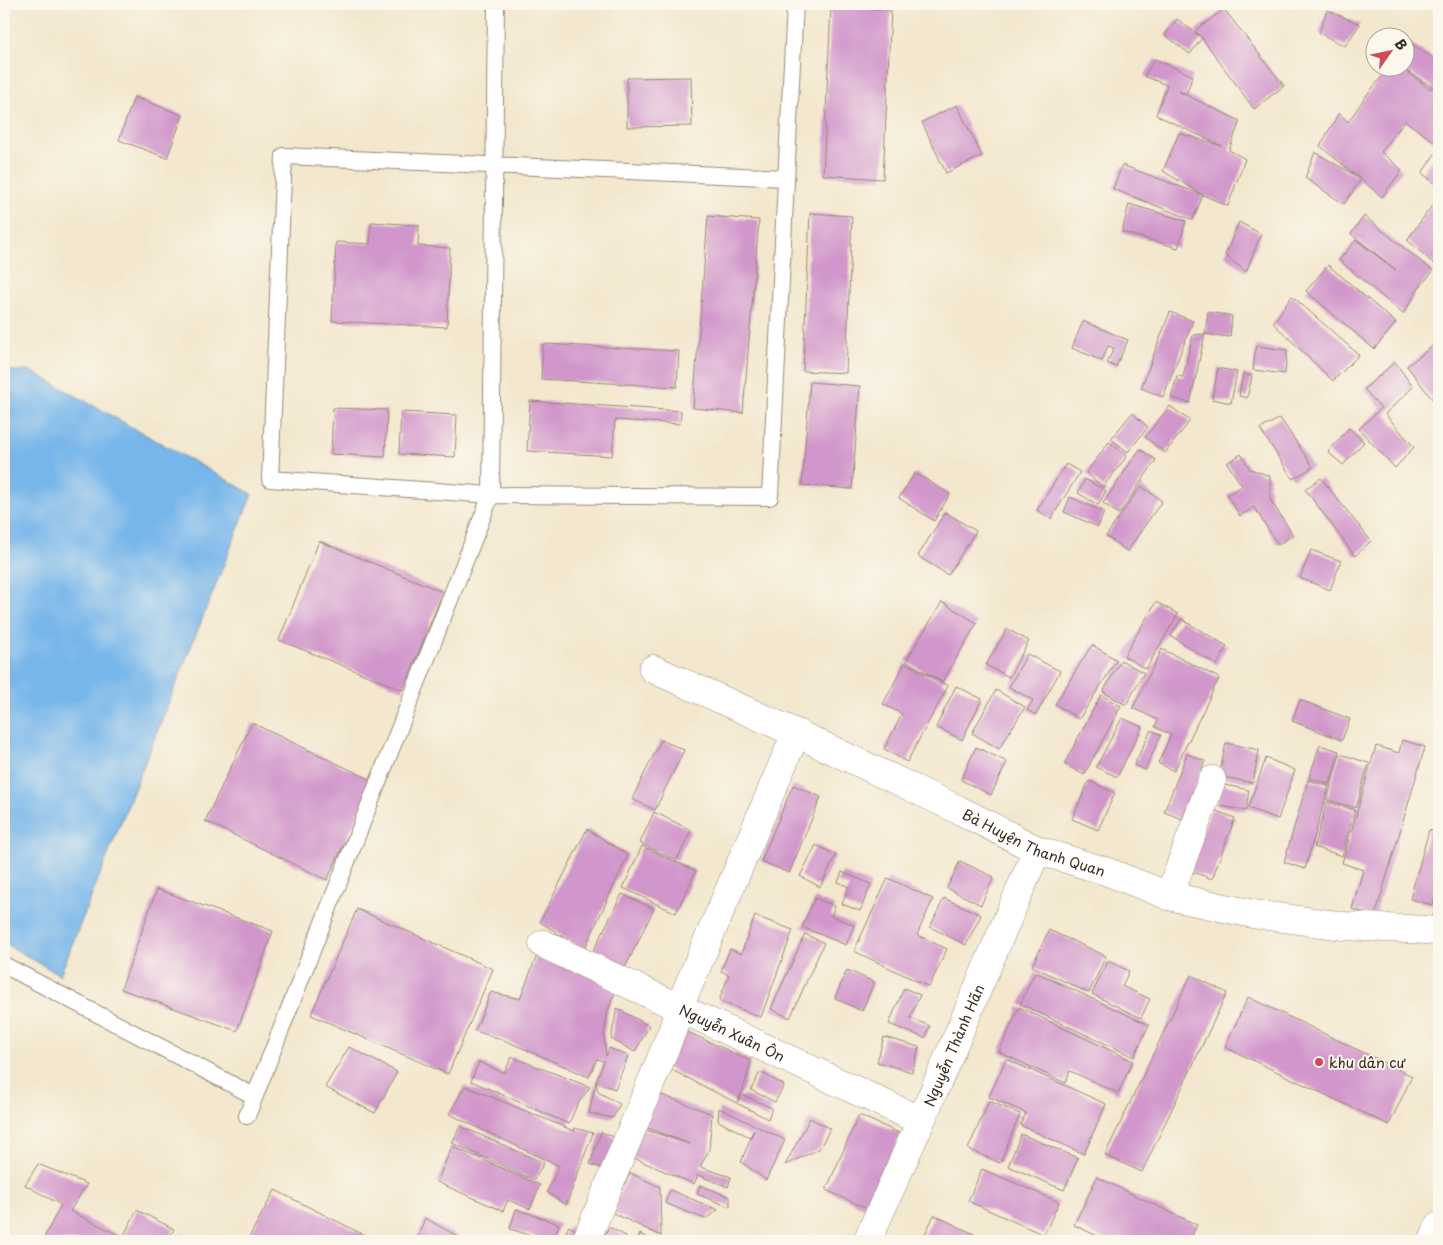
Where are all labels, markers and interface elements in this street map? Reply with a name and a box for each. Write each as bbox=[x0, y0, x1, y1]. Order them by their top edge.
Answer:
north arrow bbox=[1366, 28, 1416, 78]
text: B bbox=[1390, 35, 1413, 54]
street label: Bà Huyện Thanh Quan bbox=[959, 803, 1108, 881]
street label: Nguyễn Thành Hãn bbox=[918, 981, 989, 1110]
street label: Nguyễn Xuân Ôn bbox=[676, 999, 789, 1066]
place label: khu dân cư bbox=[1329, 1052, 1407, 1073]
marker: khu dân cư bbox=[1313, 1056, 1325, 1068]

